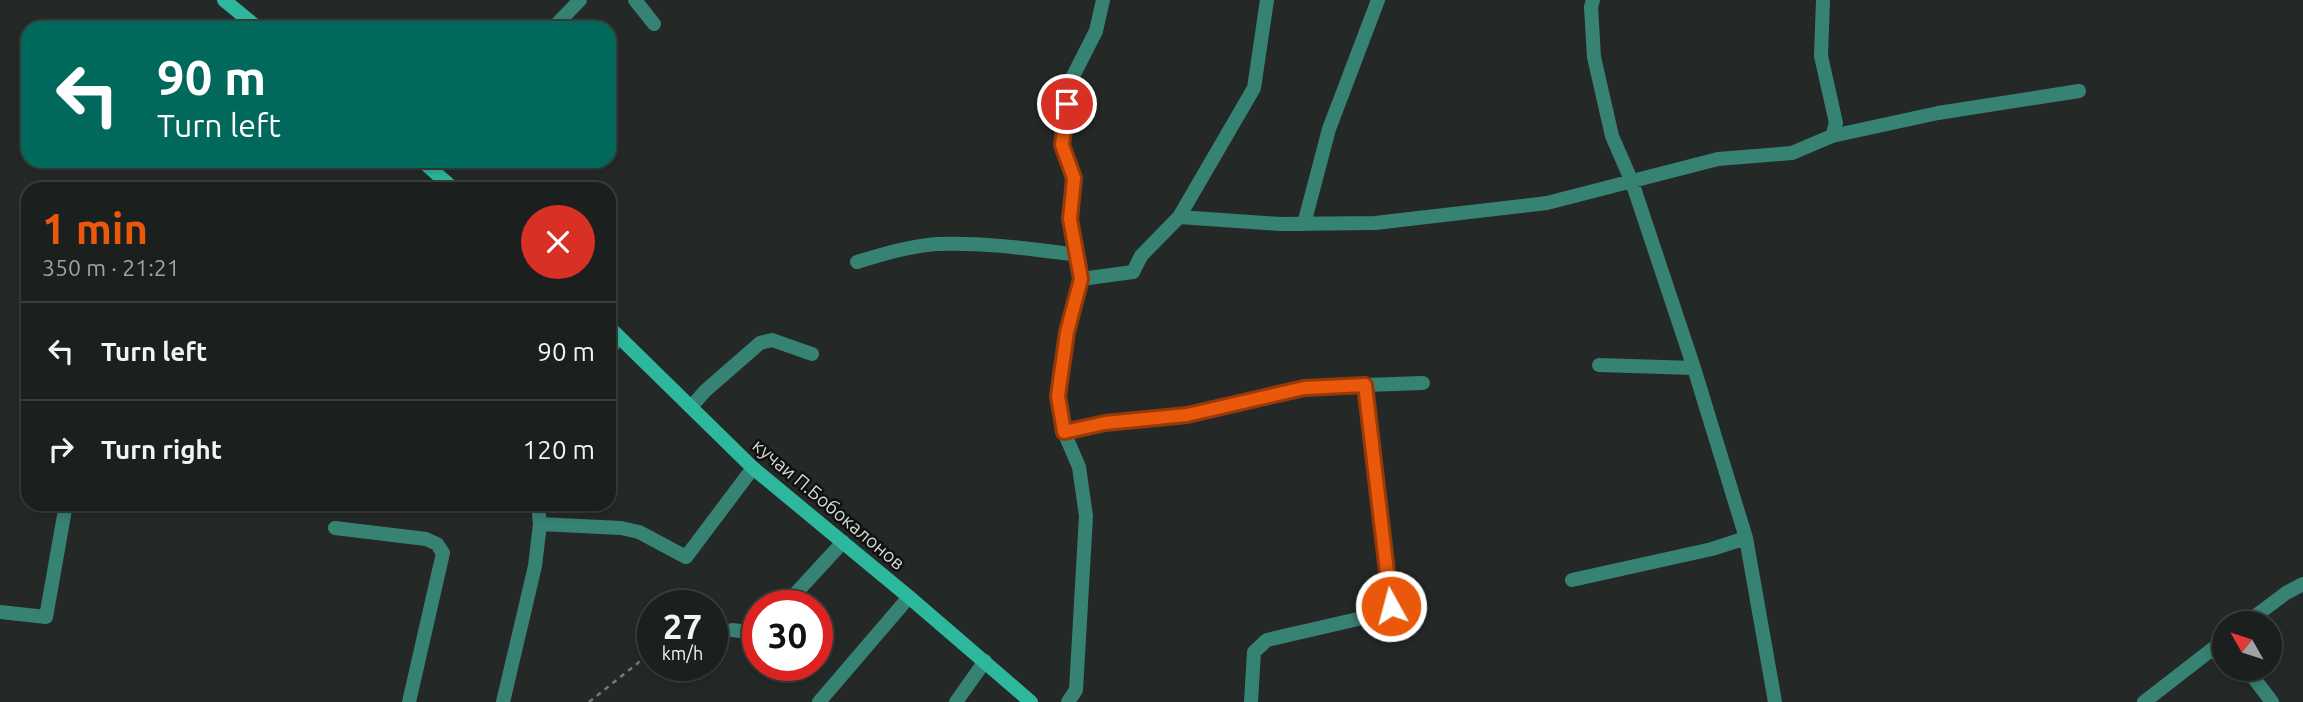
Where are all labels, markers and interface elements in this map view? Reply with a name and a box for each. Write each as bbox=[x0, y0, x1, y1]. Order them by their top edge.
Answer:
icon: left bbox=[42, 49, 133, 140]
text: 90 m bbox=[157, 49, 266, 104]
pin bbox=[1037, 74, 1097, 134]
icon: arrive bbox=[1048, 85, 1086, 123]
text: Turn left bbox=[157, 107, 281, 143]
text: 1 min bbox=[42, 205, 148, 252]
button: close bbox=[521, 205, 595, 279]
text: 350 m · 21:21 bbox=[42, 255, 180, 280]
icon: left bbox=[42, 332, 80, 370]
text: Turn left bbox=[101, 337, 207, 366]
text: 90 m bbox=[537, 337, 595, 366]
icon: right bbox=[42, 430, 80, 468]
street label: кучаи П.Бобокалонов bbox=[749, 434, 909, 574]
text: Turn right bbox=[101, 435, 222, 464]
text: 120 m bbox=[523, 435, 595, 464]
position arrow bbox=[1354, 569, 1428, 643]
speed limit sign: 30 bbox=[742, 590, 833, 681]
text: 27 bbox=[663, 606, 702, 646]
north arrow bbox=[2212, 611, 2282, 681]
map controls bbox=[2212, 611, 2282, 681]
text: km/h bbox=[662, 643, 703, 663]

